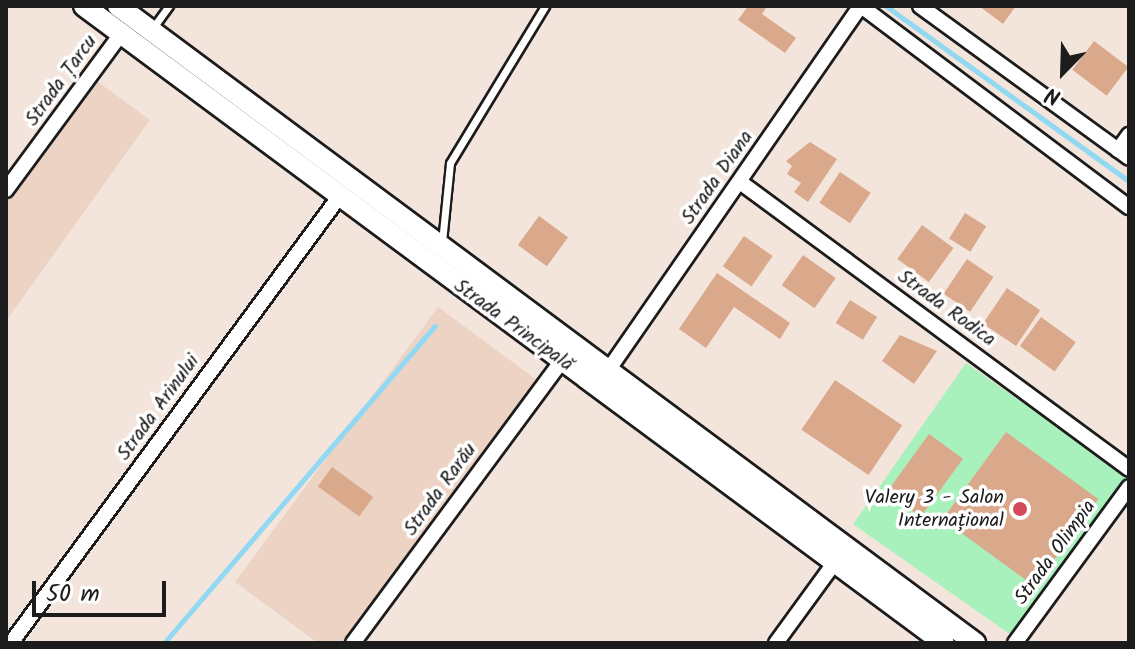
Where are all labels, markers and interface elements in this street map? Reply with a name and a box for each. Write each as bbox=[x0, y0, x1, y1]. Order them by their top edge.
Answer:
street label: Strada Țarcu bbox=[21, 31, 103, 131]
north arrow bbox=[1023, 32, 1103, 112]
text: N bbox=[1040, 76, 1067, 113]
street label: Strada Diana bbox=[677, 127, 759, 229]
street label: Strada Rodica bbox=[892, 265, 1000, 353]
street label: Strada Principală bbox=[449, 275, 577, 377]
street label: Strada Arinului bbox=[113, 350, 205, 466]
street label: Strada Rarău bbox=[399, 439, 483, 541]
place label: Valery 3 - Salon Internațional bbox=[865, 486, 1004, 533]
street label: Strada Olimpia bbox=[1010, 496, 1102, 610]
marker: Valery 3 - Salon Internațional bbox=[1011, 500, 1029, 518]
scale bar bbox=[36, 565, 170, 615]
text: 50 m bbox=[46, 575, 100, 614]

